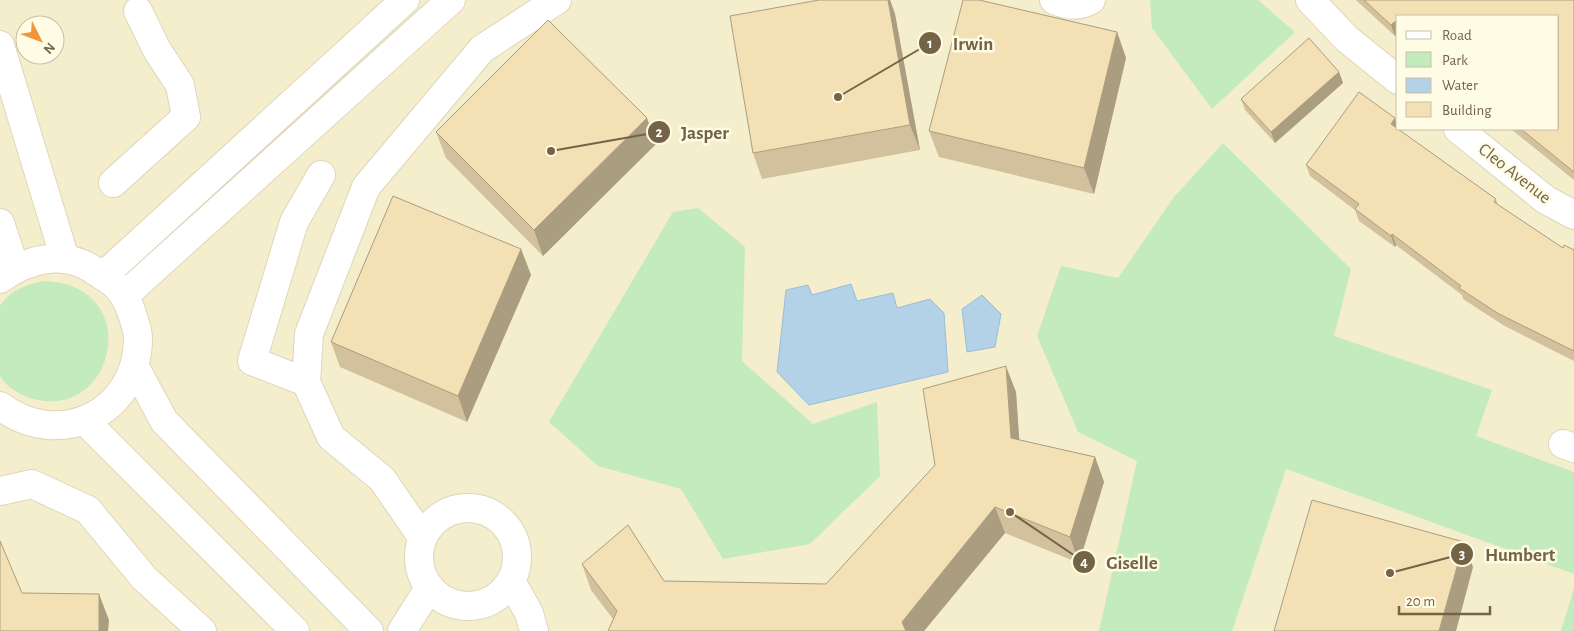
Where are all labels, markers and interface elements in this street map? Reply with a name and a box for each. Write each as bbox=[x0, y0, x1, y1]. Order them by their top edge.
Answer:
north arrow bbox=[15, 15, 65, 65]
legend bbox=[1396, 15, 1559, 130]
callout: Irwin bbox=[918, 26, 1003, 60]
text: Road bbox=[1442, 28, 1472, 43]
text: Irwin bbox=[953, 35, 993, 54]
text: 1 bbox=[927, 36, 933, 51]
text: N bbox=[40, 40, 57, 56]
text: Park bbox=[1442, 53, 1468, 68]
text: Water bbox=[1442, 78, 1478, 93]
text: Building bbox=[1442, 103, 1492, 118]
callout: Jasper bbox=[646, 115, 739, 149]
text: Jasper bbox=[681, 124, 729, 143]
text: 2 bbox=[655, 125, 663, 140]
street label: Cleo Avenue bbox=[1475, 140, 1554, 207]
callout: Humbert bbox=[1450, 537, 1565, 571]
callout: Giselle bbox=[1071, 545, 1168, 579]
text: Humbert bbox=[1485, 546, 1556, 565]
text: 3 bbox=[1459, 547, 1465, 562]
text: Giselle bbox=[1106, 554, 1158, 573]
text: 4 bbox=[1080, 555, 1088, 570]
scale bar bbox=[1399, 584, 1490, 616]
text: 20 m bbox=[1406, 594, 1435, 609]

